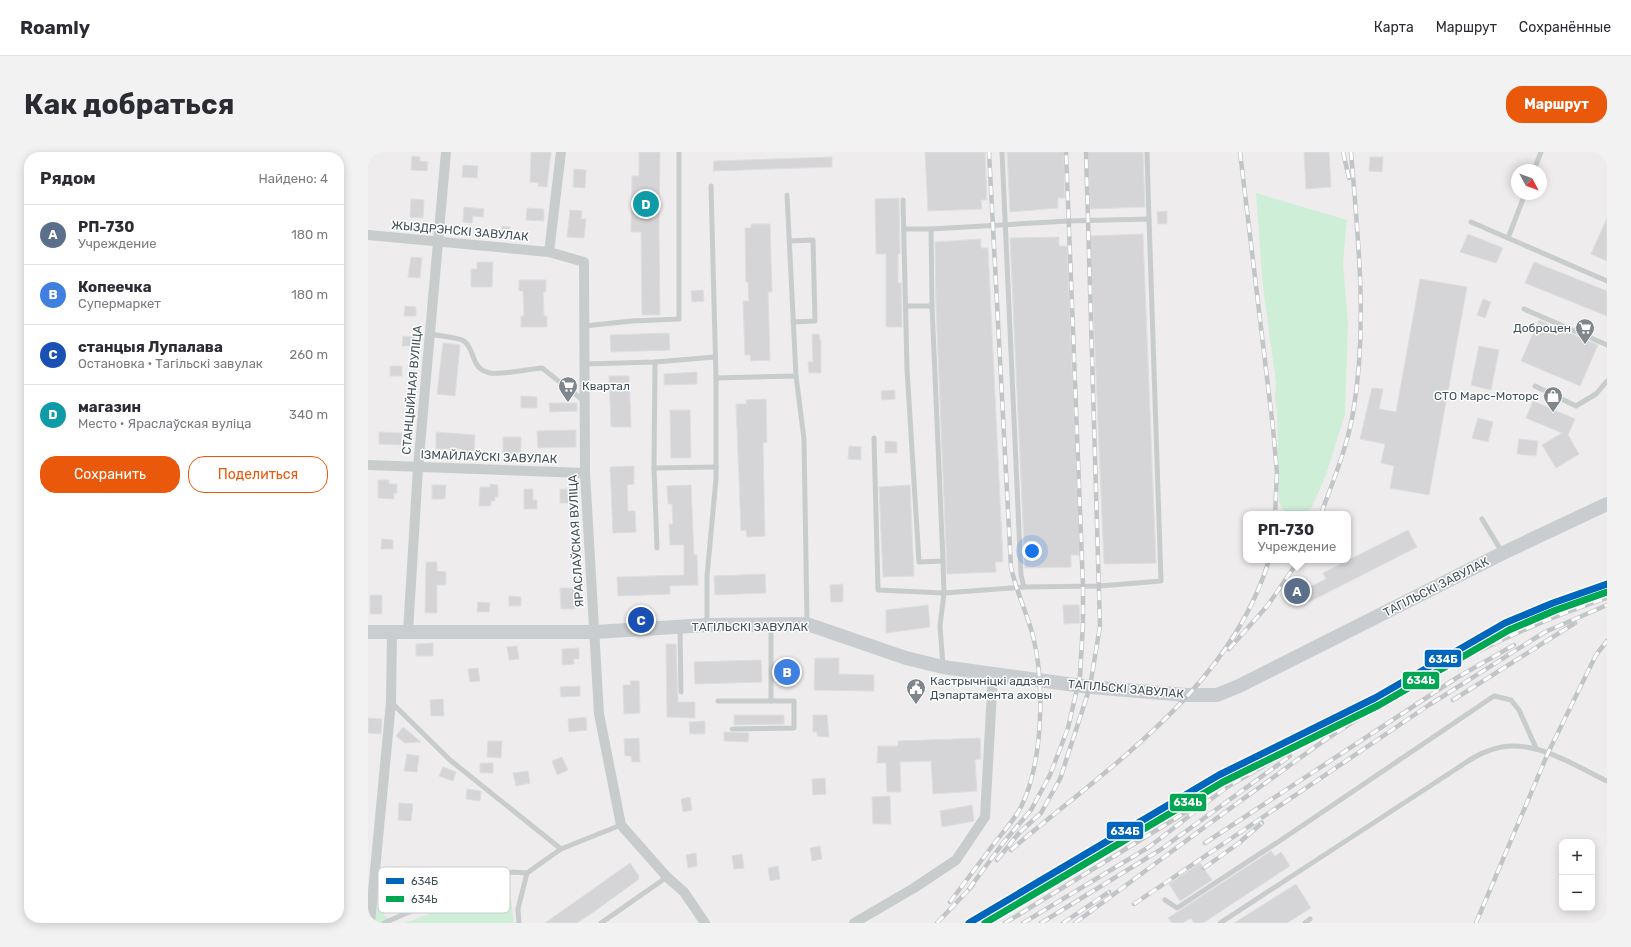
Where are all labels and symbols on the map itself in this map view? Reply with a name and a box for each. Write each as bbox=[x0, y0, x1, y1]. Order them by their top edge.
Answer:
north arrow bbox=[1511, 164, 1547, 200]
pin: D bbox=[633, 189, 659, 219]
street label: ЖЫЗДРЭНСКІ ЗАВУЛАК bbox=[391, 218, 530, 244]
supermarket icon: Доброцен bbox=[1574, 317, 1596, 345]
place label: Доброцен bbox=[1513, 321, 1571, 335]
street label: СТАНЦЫЙНАЯ ВУЛІЦА bbox=[399, 325, 425, 455]
supermarket icon: Квартал bbox=[557, 375, 579, 403]
place label: Квартал bbox=[582, 379, 630, 393]
shop icon: СТО Марс-Моторс bbox=[1542, 385, 1564, 413]
place label: СТО Марс-Моторс bbox=[1434, 389, 1539, 403]
street label: ІЗМАЙЛАЎСКІ ЗАВУЛАК bbox=[420, 448, 558, 466]
street label: ЯРАСЛАЎСКАЯ ВУЛІЦА bbox=[566, 474, 586, 608]
your location bbox=[1022, 541, 1042, 561]
street label: ТАГІЛЬСКІ ЗАВУЛАК bbox=[1381, 554, 1491, 620]
pin: A bbox=[1284, 576, 1310, 606]
pin: C bbox=[628, 605, 654, 635]
street label: ТАГІЛЬСКІ ЗАВУЛАК bbox=[692, 620, 809, 634]
line badge: 634Б bbox=[1424, 649, 1462, 668]
text: 634Б bbox=[1428, 653, 1458, 666]
pin: B bbox=[774, 657, 800, 687]
line badge: 634Ь bbox=[1402, 671, 1440, 690]
place label: Кастрычніцкі аддзел Дэпартамента аховы bbox=[930, 674, 1052, 702]
text: 634Ь bbox=[1406, 674, 1436, 687]
public building icon: Кастрычніцкі аддзел Дэпартамента аховы bbox=[905, 677, 927, 705]
street label: ТАГІЛЬСКІ ЗАВУЛАК bbox=[1067, 677, 1185, 701]
line badge: 634Ь bbox=[1169, 793, 1207, 812]
text: 634Ь bbox=[1173, 796, 1203, 809]
line badge: 634Б bbox=[1106, 821, 1144, 840]
text: 634Б bbox=[1110, 825, 1140, 838]
legend bbox=[378, 867, 510, 913]
text: 634Б bbox=[411, 875, 438, 888]
text: 634Ь bbox=[411, 893, 438, 906]

